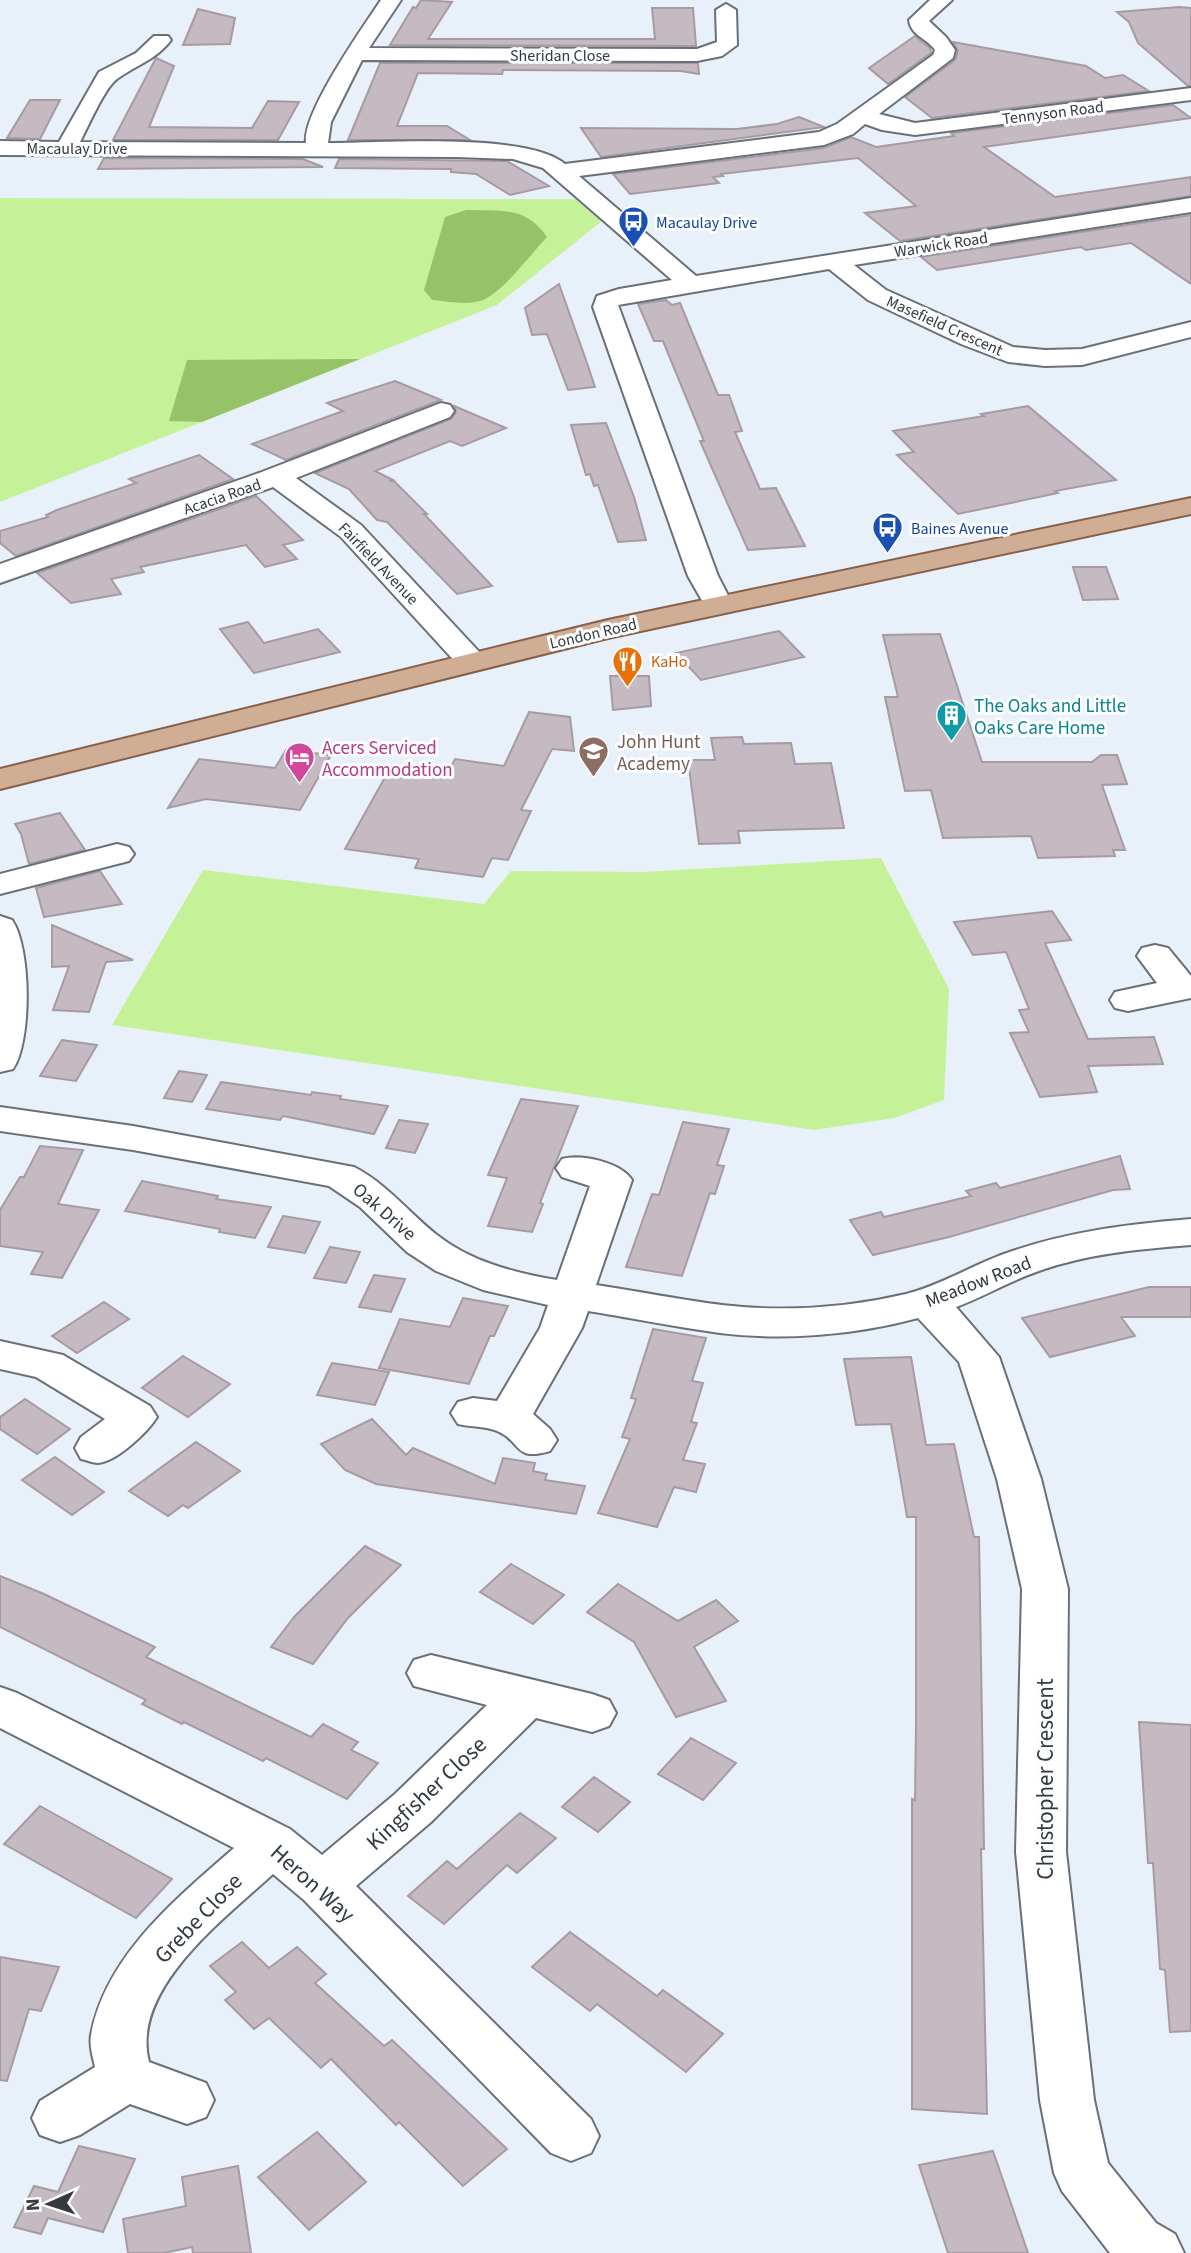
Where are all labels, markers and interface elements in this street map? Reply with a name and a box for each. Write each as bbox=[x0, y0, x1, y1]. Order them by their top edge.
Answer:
street label: Sheridan Close bbox=[510, 45, 610, 67]
street label: Tennyson Road bbox=[1001, 96, 1105, 130]
street label: Macaulay Drive bbox=[26, 138, 128, 160]
bus stop icon: Macaulay Drive bbox=[616, 205, 650, 249]
place label: Macaulay Drive bbox=[656, 212, 757, 234]
street label: Warwick Road bbox=[893, 227, 990, 263]
street label: Masefield Crescent bbox=[883, 290, 1007, 362]
street label: Acacia Road bbox=[181, 473, 264, 520]
bus stop icon: Baines Avenue bbox=[871, 511, 905, 555]
street label: Fairfield Avenue bbox=[333, 518, 423, 610]
place label: Baines Avenue bbox=[911, 518, 1008, 540]
street label: London Road bbox=[547, 613, 639, 655]
restaurant icon: KaHo bbox=[611, 644, 645, 688]
place label: KaHo bbox=[651, 651, 687, 673]
place label: The Oaks and Little Oaks Care Home bbox=[974, 693, 1126, 742]
building icon: The Oaks and Little Oaks Care Home bbox=[934, 699, 968, 743]
place label: John Hunt Academy bbox=[617, 729, 701, 778]
place label: Acers Serviced Accommodation bbox=[322, 735, 453, 784]
school or university icon: John Hunt Academy bbox=[577, 735, 611, 779]
hotel icon: Acers Serviced Accommodation bbox=[282, 741, 316, 785]
street label: Oak Drive bbox=[346, 1177, 422, 1247]
street label: Meadow Road bbox=[922, 1250, 1035, 1315]
street label: Christopher Crescent bbox=[1029, 1678, 1062, 1880]
street label: Kingfisher Close bbox=[359, 1729, 494, 1858]
street label: Heron Way bbox=[263, 1836, 362, 1931]
street label: Grebe Close bbox=[147, 1866, 250, 1971]
north arrow bbox=[14, 2169, 84, 2239]
text: N bbox=[20, 2198, 47, 2212]

